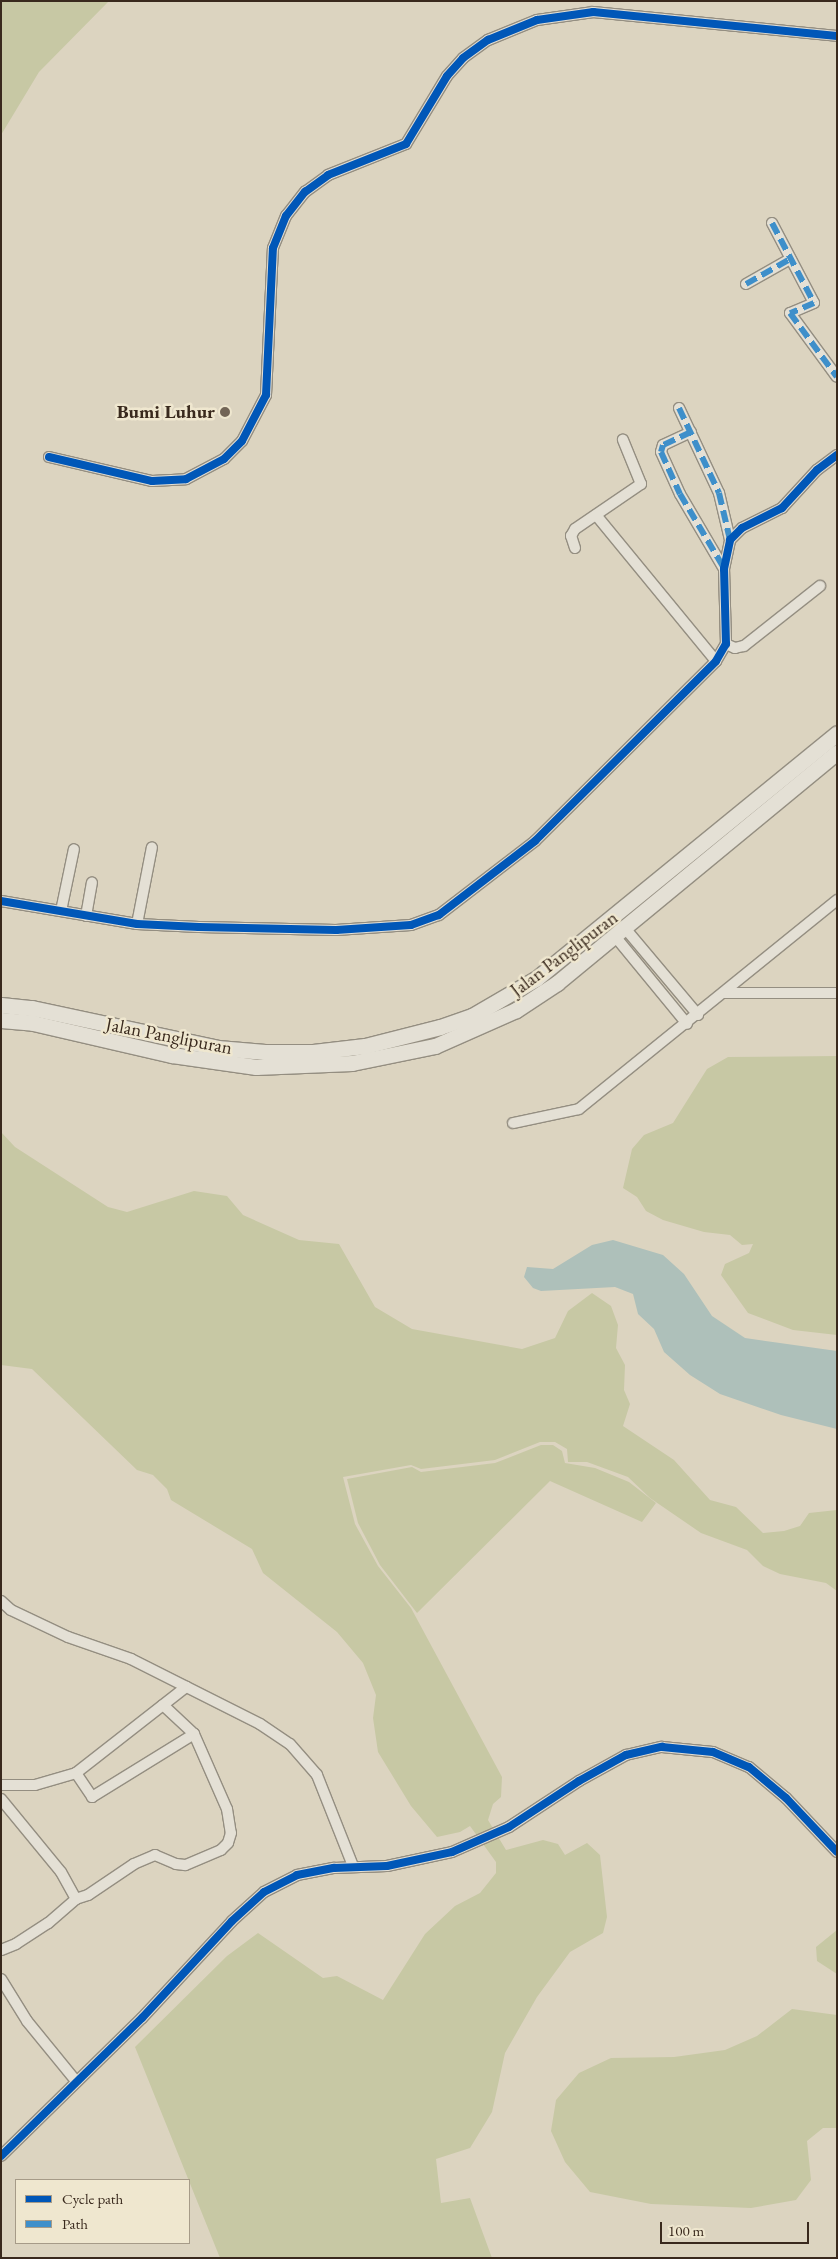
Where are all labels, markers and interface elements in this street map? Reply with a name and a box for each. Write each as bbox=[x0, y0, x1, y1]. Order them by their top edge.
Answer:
place label: Bumi Luhur bbox=[117, 401, 215, 423]
marker: Bumi Luhur bbox=[219, 406, 231, 418]
street label: Jalan Panglipuran bbox=[506, 906, 622, 1002]
street label: Jalan Panglipuran bbox=[104, 1013, 234, 1059]
legend bbox=[15, 2179, 190, 2244]
text: Cycle path bbox=[62, 2189, 123, 2208]
scale bar bbox=[663, 2212, 812, 2244]
text: Path bbox=[62, 2214, 88, 2233]
text: 100 m bbox=[668, 2221, 704, 2240]

